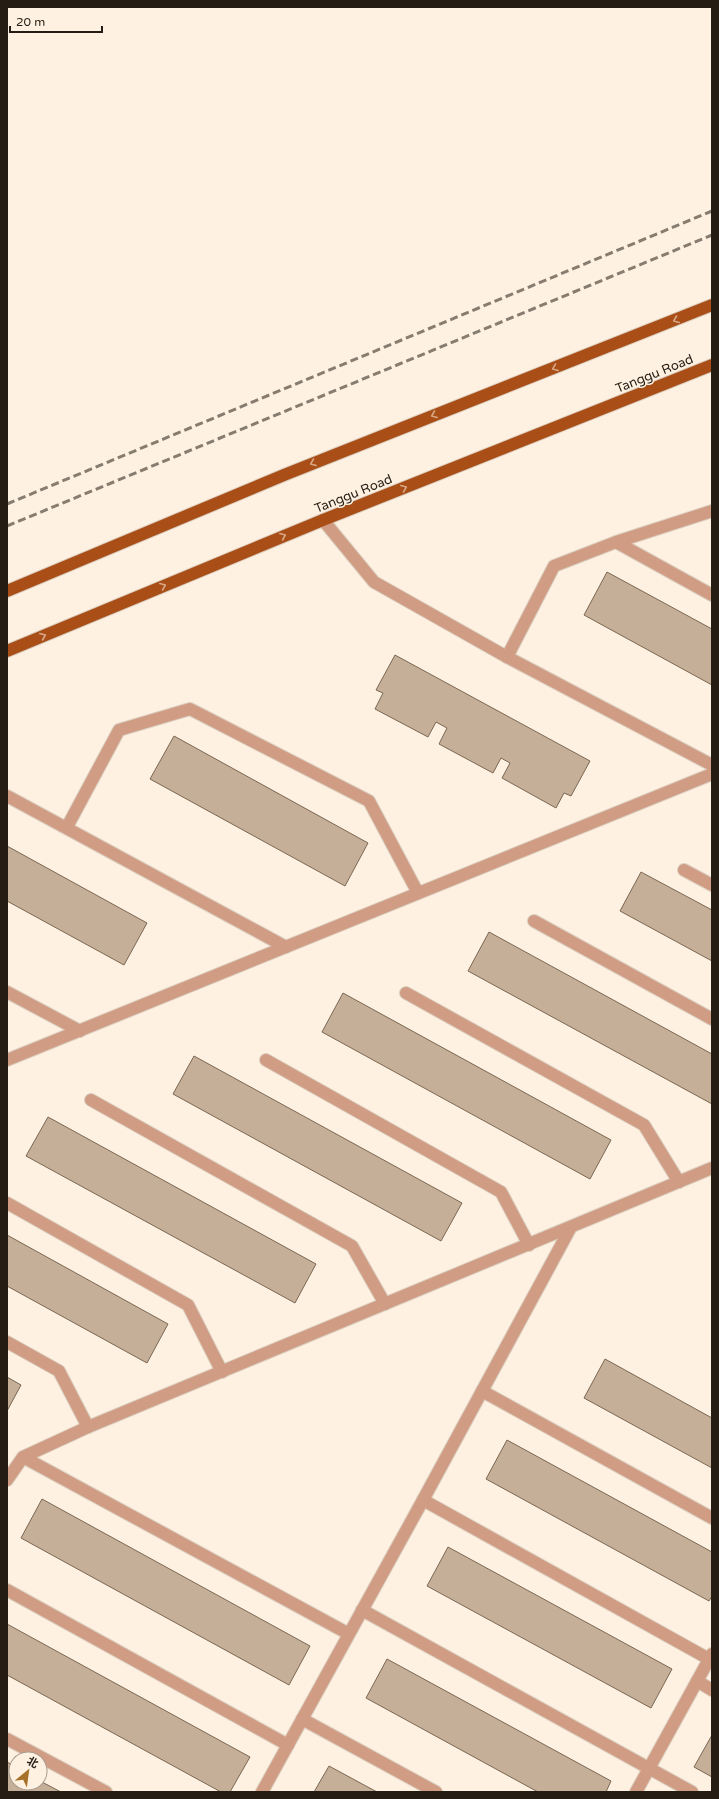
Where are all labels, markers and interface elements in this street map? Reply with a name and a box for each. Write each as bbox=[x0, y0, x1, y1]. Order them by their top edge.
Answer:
scale bar bbox=[10, 8, 102, 34]
text: 20 m bbox=[16, 15, 45, 29]
one-way arrow bbox=[672, 315, 679, 323]
street label: Tanggu Road bbox=[613, 351, 696, 397]
one-way arrow bbox=[551, 363, 558, 371]
one-way arrow bbox=[431, 411, 438, 419]
one-way arrow bbox=[310, 459, 317, 467]
street label: Tanggu Road bbox=[312, 471, 395, 517]
one-way arrow bbox=[400, 484, 407, 492]
one-way arrow bbox=[280, 533, 287, 541]
one-way arrow bbox=[160, 583, 167, 591]
one-way arrow bbox=[39, 633, 46, 641]
north arrow bbox=[8, 1751, 48, 1791]
text: 北 bbox=[25, 1754, 41, 1771]

